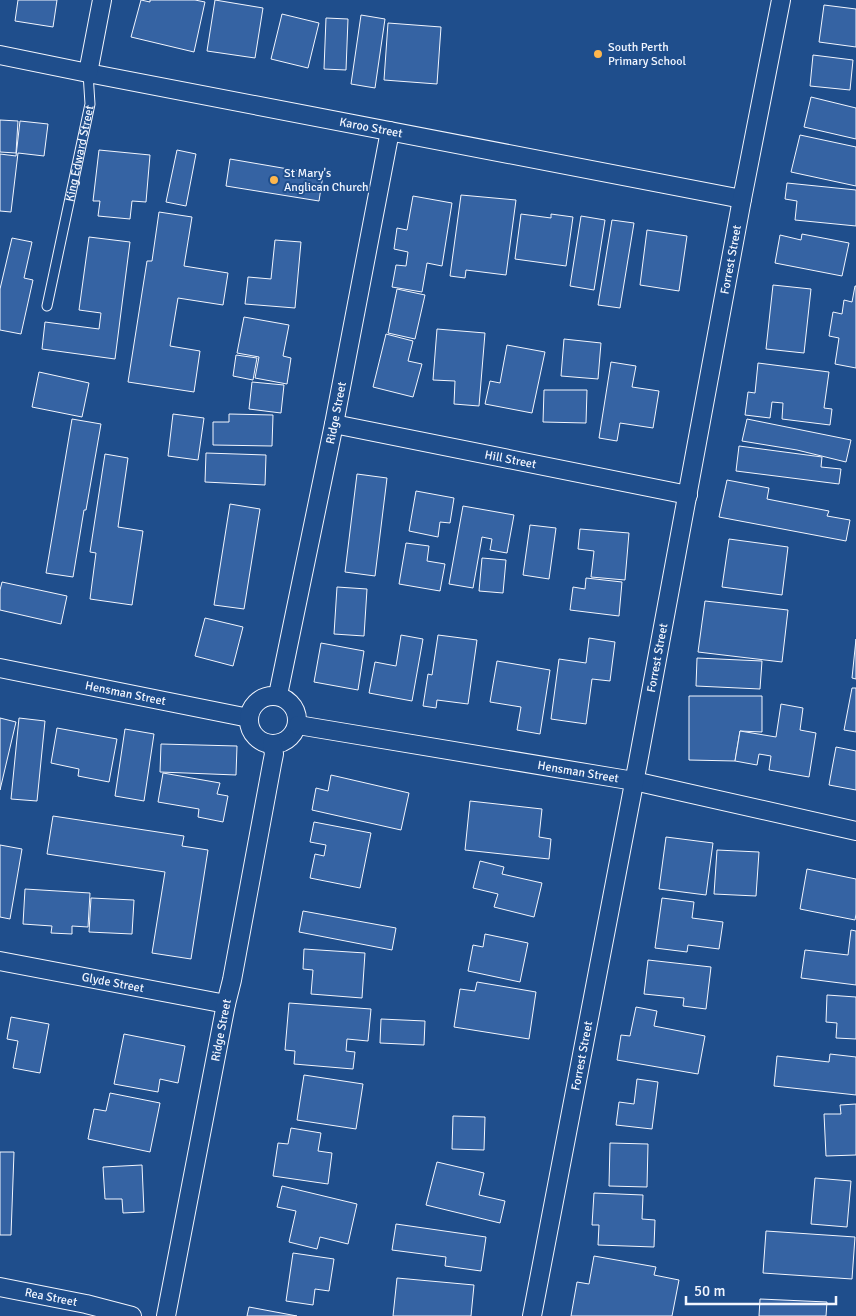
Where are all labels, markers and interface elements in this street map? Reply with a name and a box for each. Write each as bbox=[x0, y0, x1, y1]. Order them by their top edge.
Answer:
place label: South Perth Primary School bbox=[608, 40, 686, 69]
marker: South Perth Primary School bbox=[592, 48, 604, 60]
street label: King Edward Street bbox=[62, 104, 98, 203]
street label: Karoo Street bbox=[338, 115, 404, 141]
place label: St Mary's Anglican Church bbox=[284, 166, 369, 195]
marker: St Mary's Anglican Church bbox=[268, 174, 280, 186]
street label: Forrest Street bbox=[718, 224, 745, 296]
street label: Ridge Street bbox=[323, 381, 350, 446]
street label: Hill Street bbox=[483, 447, 537, 472]
street label: Forrest Street bbox=[644, 622, 671, 694]
street label: Hensman Street bbox=[84, 678, 167, 709]
street label: Hensman Street bbox=[536, 758, 620, 786]
street label: Glyde Street bbox=[81, 970, 145, 996]
street label: Ridge Street bbox=[208, 998, 235, 1063]
street label: Forrest Street bbox=[568, 1020, 596, 1092]
scale bar bbox=[686, 1274, 836, 1306]
text: 50 m bbox=[694, 1282, 725, 1300]
street label: Rea Street bbox=[23, 1285, 78, 1310]

